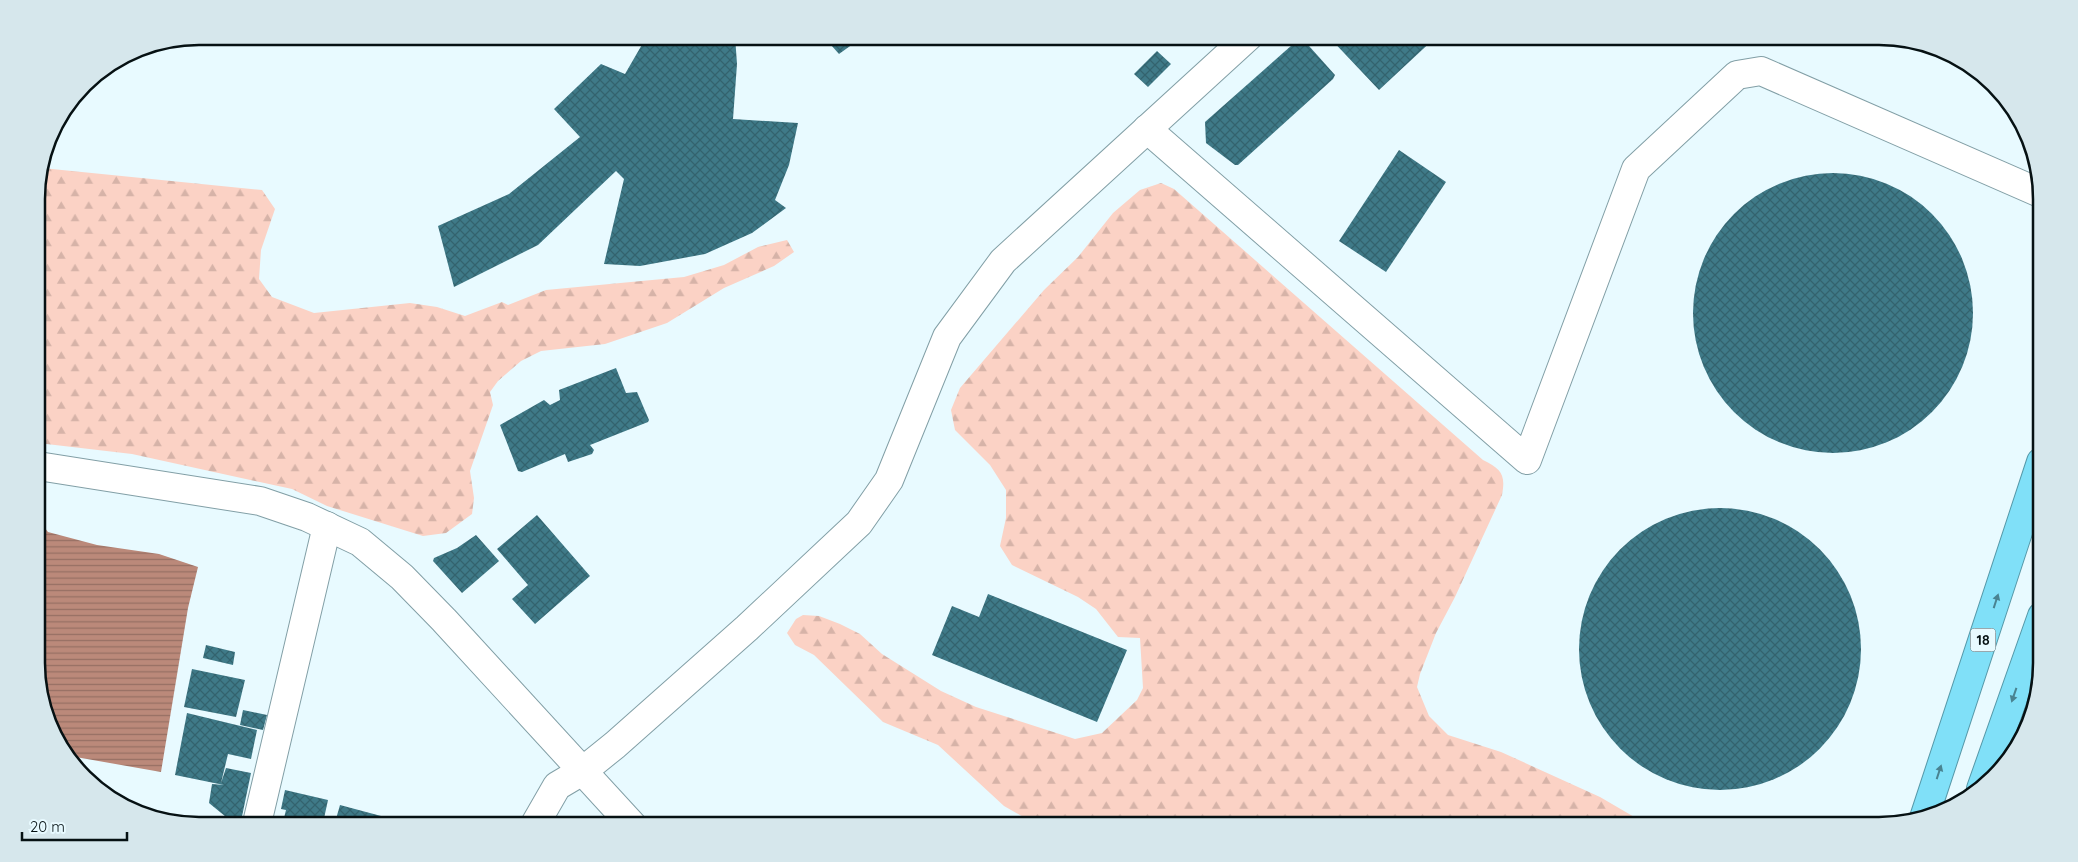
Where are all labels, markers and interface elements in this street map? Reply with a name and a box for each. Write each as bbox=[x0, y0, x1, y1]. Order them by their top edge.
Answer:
one-way arrow bbox=[1992, 593, 2000, 608]
road number: 18 bbox=[1970, 628, 1996, 652]
one-way arrow bbox=[2010, 688, 2018, 703]
one-way arrow bbox=[1936, 764, 1944, 779]
scale bar bbox=[22, 810, 128, 842]
text: 20 m bbox=[30, 817, 65, 836]

